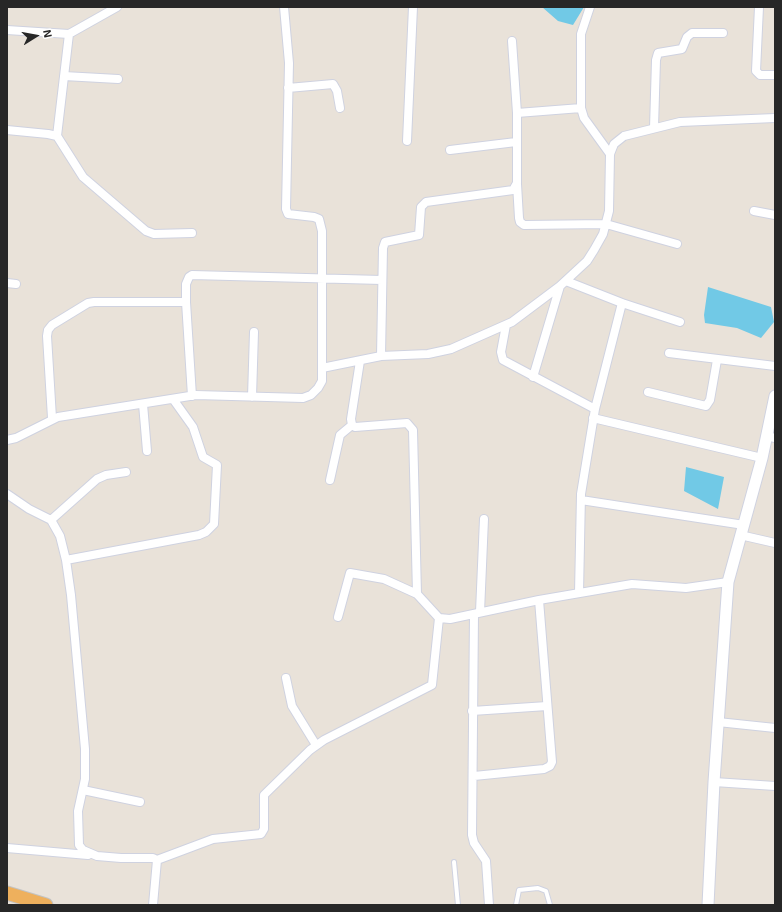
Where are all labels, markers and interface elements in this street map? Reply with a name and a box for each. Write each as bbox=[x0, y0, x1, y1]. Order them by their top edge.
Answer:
north arrow bbox=[16, 16, 56, 56]
text: N bbox=[41, 28, 55, 39]

